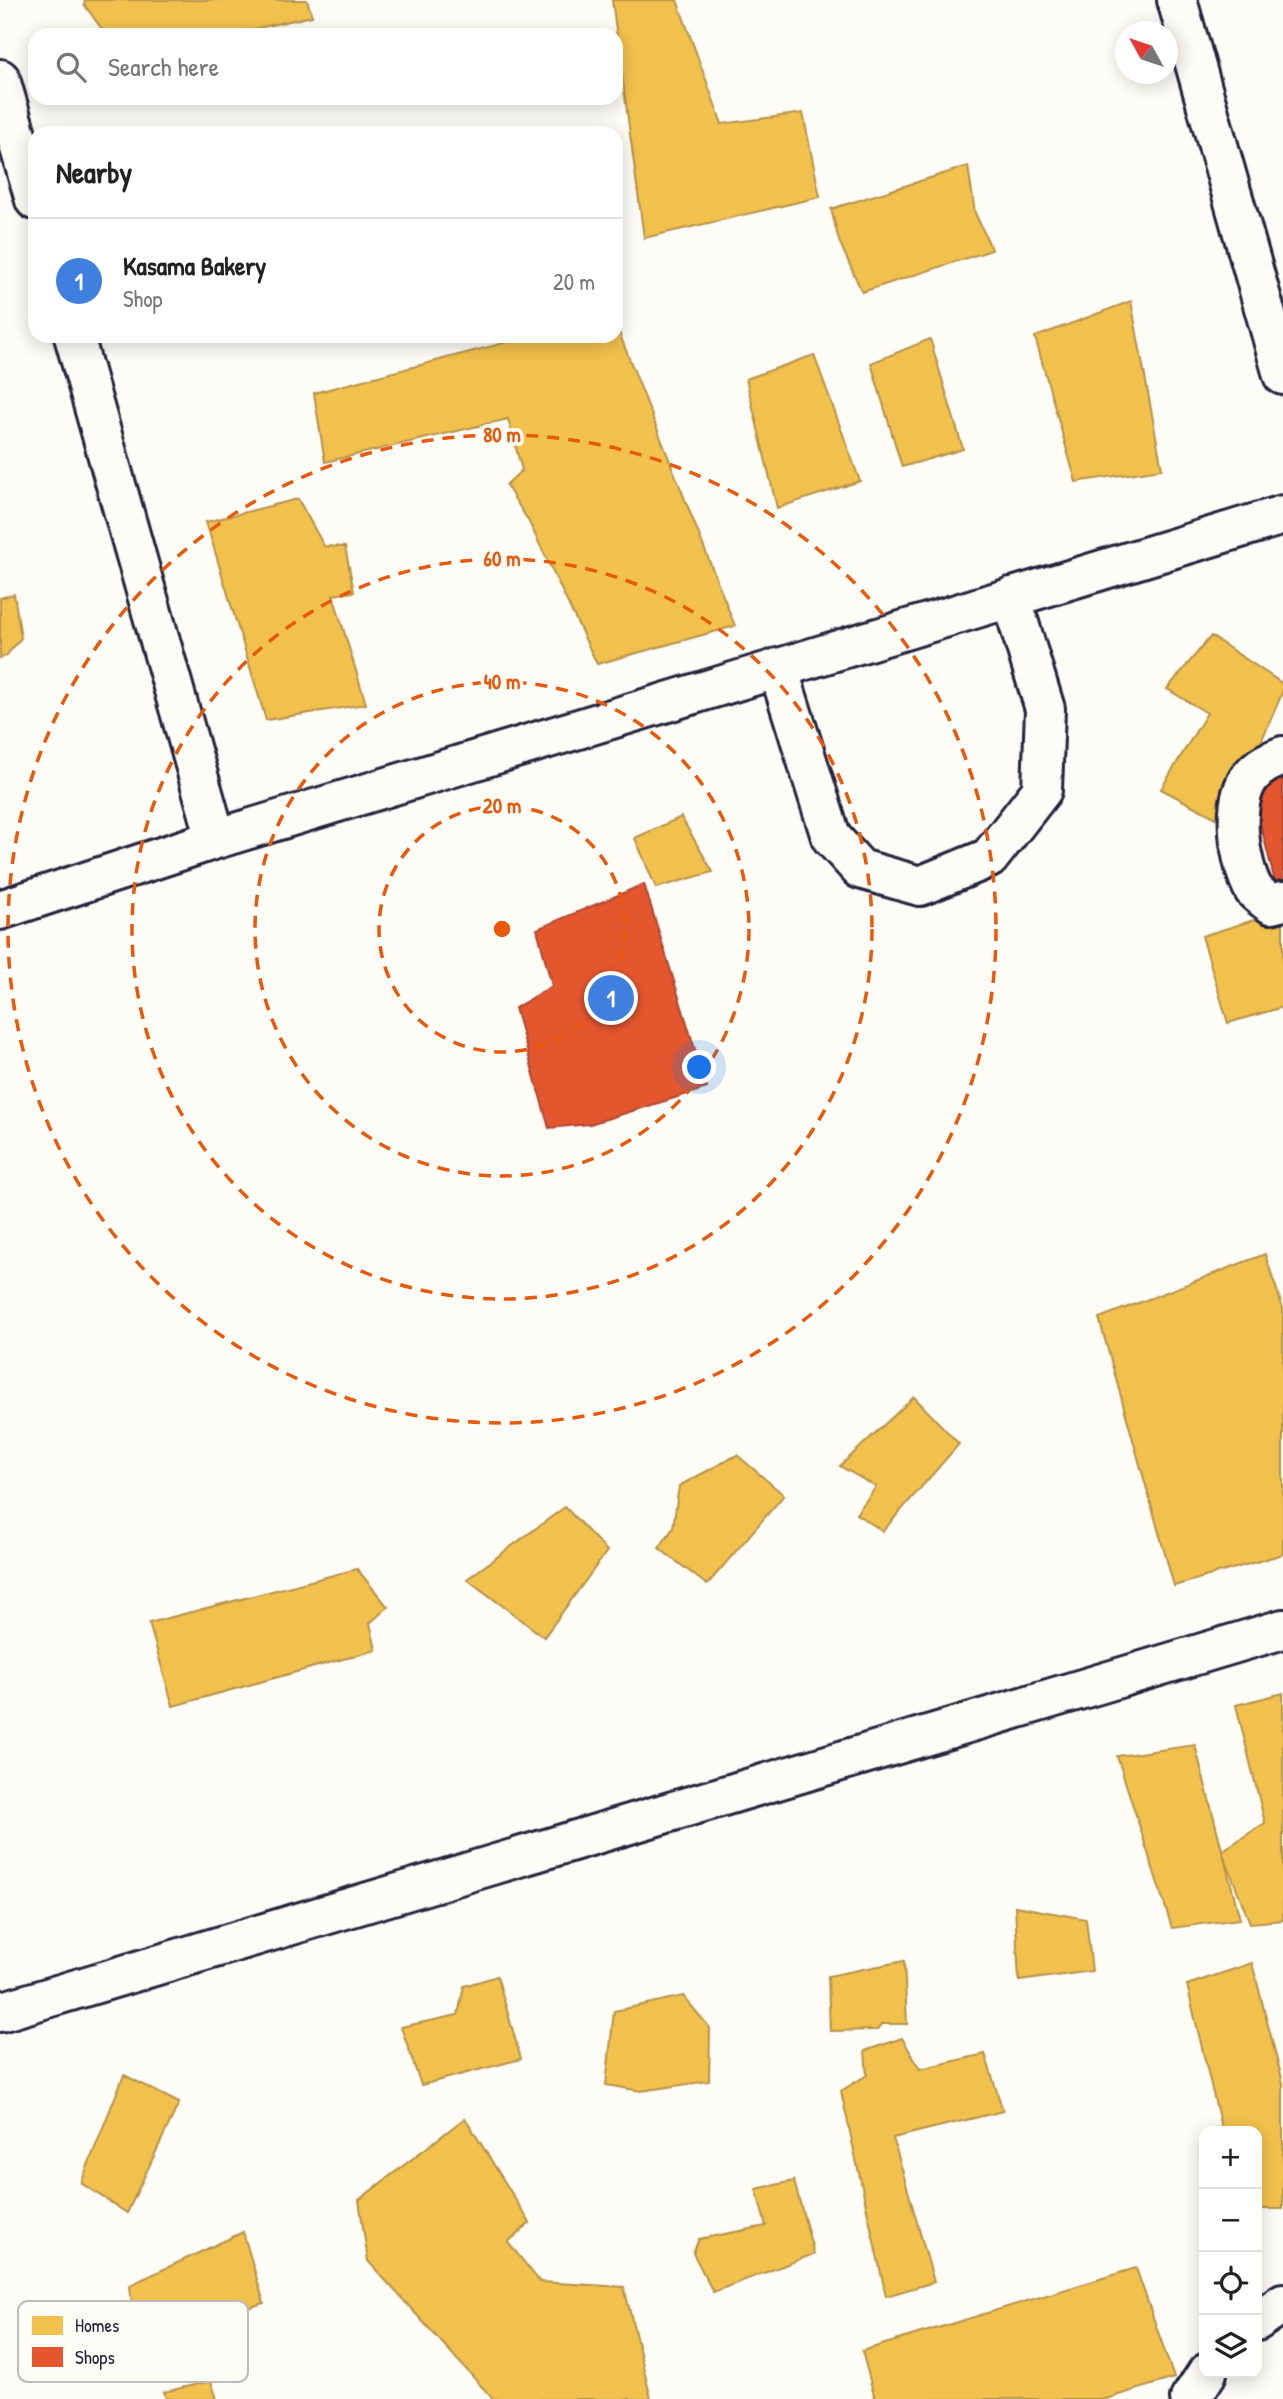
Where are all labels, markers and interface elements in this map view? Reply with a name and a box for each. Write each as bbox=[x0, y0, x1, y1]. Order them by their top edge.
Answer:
north arrow bbox=[1115, 21, 1178, 84]
search box bbox=[28, 28, 623, 105]
icon: search bbox=[52, 48, 90, 86]
text: Search here bbox=[108, 49, 219, 84]
text: Nearby bbox=[56, 152, 132, 192]
text: Kasama Bakery bbox=[123, 248, 266, 283]
text: 1 bbox=[75, 266, 83, 297]
text: 20 m bbox=[553, 266, 595, 297]
text: Shop bbox=[123, 283, 162, 314]
text: 80 m bbox=[483, 420, 521, 449]
text: 60 m bbox=[484, 544, 520, 573]
text: 40 m bbox=[484, 667, 520, 696]
text: 20 m bbox=[483, 791, 521, 820]
centre of rings bbox=[490, 917, 514, 941]
pin: 1 bbox=[588, 972, 634, 1024]
your location bbox=[682, 1050, 716, 1084]
map controls bbox=[1199, 2126, 1262, 2378]
button: + bbox=[1199, 2126, 1262, 2189]
button: − bbox=[1199, 2189, 1262, 2252]
button: locate bbox=[1199, 2252, 1262, 2315]
legend bbox=[18, 2301, 248, 2382]
text: Homes bbox=[75, 2312, 119, 2338]
button: layers bbox=[1199, 2315, 1262, 2378]
text: Shops bbox=[75, 2344, 115, 2370]

